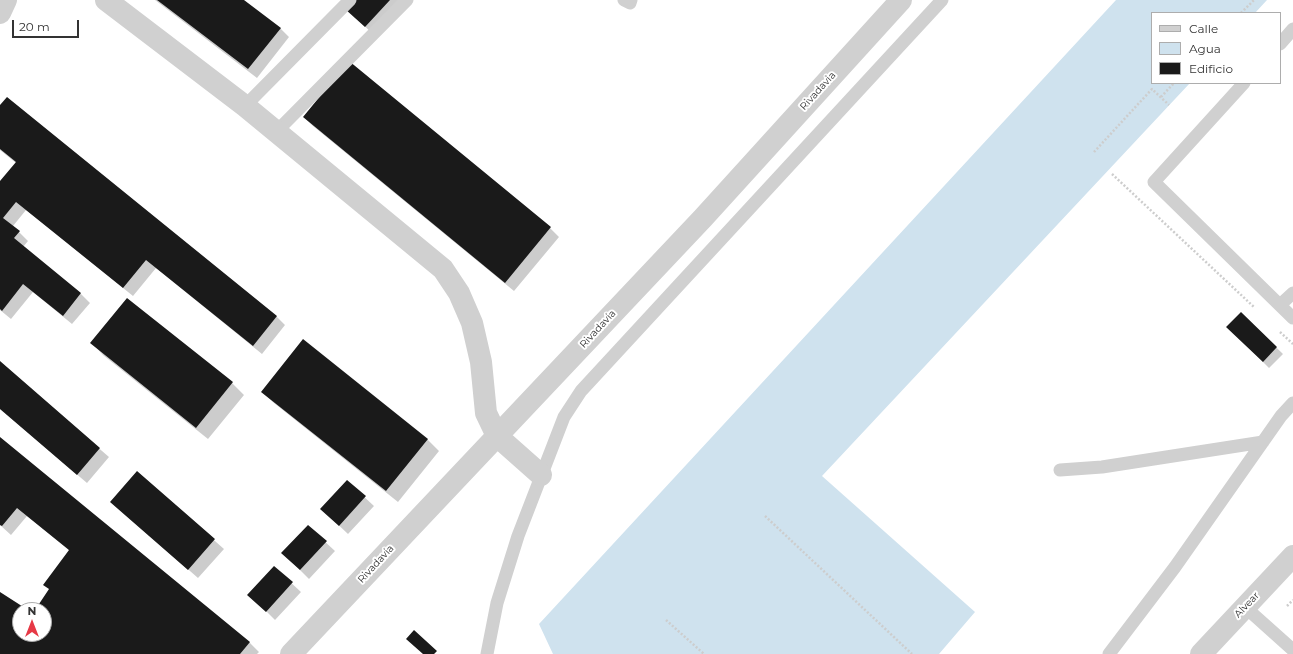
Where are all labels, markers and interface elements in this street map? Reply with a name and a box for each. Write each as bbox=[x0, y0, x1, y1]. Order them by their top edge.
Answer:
scale bar bbox=[14, 12, 81, 38]
legend bbox=[1151, 12, 1281, 84]
text: 20 m bbox=[19, 19, 50, 34]
text: Calle bbox=[1189, 21, 1218, 36]
text: Agua bbox=[1189, 41, 1221, 56]
text: Edificio bbox=[1189, 61, 1233, 76]
street label: Rivadavia bbox=[798, 69, 838, 113]
street label: Rivadavia bbox=[577, 307, 619, 351]
street label: Rivadavia bbox=[355, 542, 397, 586]
street label: Alvear bbox=[1232, 590, 1262, 620]
north arrow bbox=[12, 602, 52, 642]
text: N bbox=[28, 604, 36, 618]

